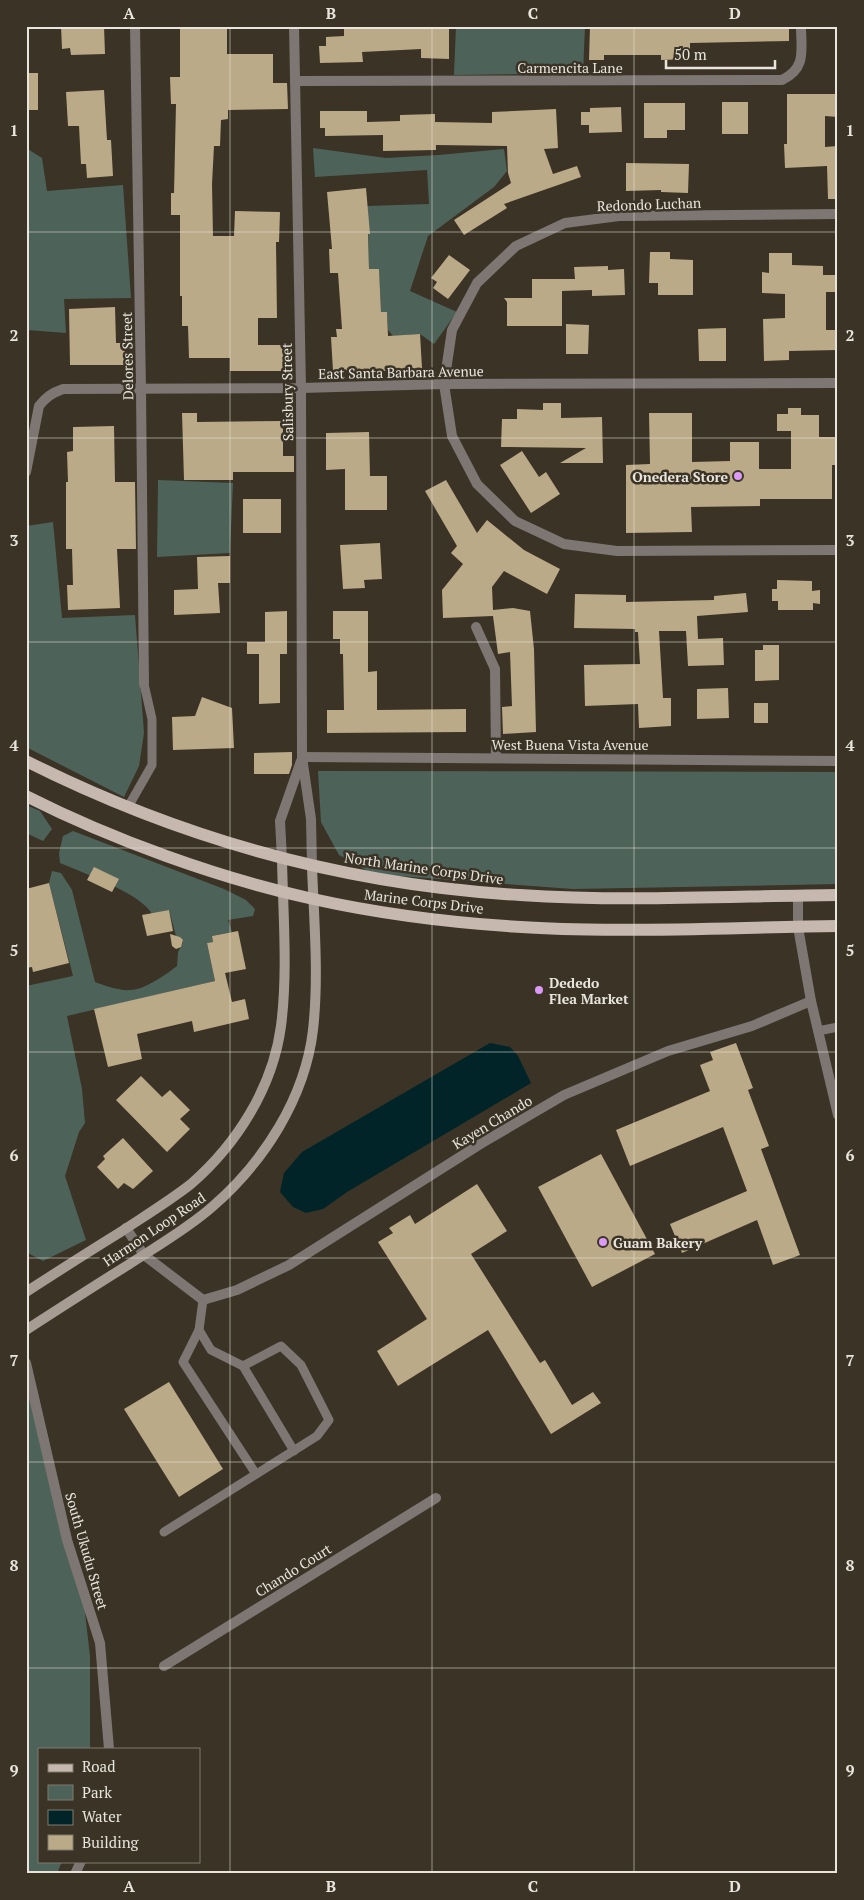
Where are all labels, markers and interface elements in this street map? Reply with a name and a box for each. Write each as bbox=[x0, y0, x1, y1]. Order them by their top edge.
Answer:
text: A bbox=[123, 2, 135, 24]
text: B bbox=[326, 2, 336, 24]
text: C bbox=[528, 2, 538, 24]
text: D bbox=[729, 2, 741, 24]
scale bar bbox=[666, 38, 775, 70]
text: 50 m bbox=[674, 44, 707, 64]
street label: Carmencita Lane bbox=[517, 58, 623, 77]
text: 1 bbox=[9, 119, 19, 141]
text: 1 bbox=[845, 119, 855, 141]
street label: Redondo Luchan bbox=[597, 193, 702, 215]
street label: Delores Street bbox=[117, 311, 137, 400]
text: 2 bbox=[9, 324, 19, 346]
text: 2 bbox=[845, 324, 855, 346]
street label: Salisbury Street bbox=[277, 342, 297, 441]
street label: East Santa Barbara Avenue bbox=[318, 361, 484, 383]
place label: Onedera Store bbox=[632, 467, 728, 486]
marker: Onedera Store bbox=[732, 470, 744, 482]
text: 3 bbox=[9, 529, 19, 551]
text: 3 bbox=[845, 529, 855, 551]
text: 4 bbox=[9, 734, 19, 756]
text: 4 bbox=[845, 734, 855, 756]
street label: West Buena Vista Avenue bbox=[491, 735, 649, 754]
street label: North Marine Corps Drive bbox=[343, 847, 505, 889]
street label: Marine Corps Drive bbox=[363, 884, 485, 918]
text: 5 bbox=[9, 939, 19, 961]
text: 5 bbox=[845, 939, 855, 961]
place label: Dededo Flea Market bbox=[549, 973, 629, 1008]
marker: Dededo Flea Market bbox=[533, 984, 545, 996]
street label: Kayen Chando bbox=[449, 1091, 536, 1153]
text: 6 bbox=[9, 1144, 19, 1166]
text: 6 bbox=[845, 1144, 855, 1166]
street label: Harmon Loop Road bbox=[99, 1187, 209, 1270]
place label: Guam Bakery bbox=[613, 1233, 703, 1252]
marker: Guam Bakery bbox=[597, 1236, 609, 1248]
text: 7 bbox=[9, 1349, 19, 1371]
text: 7 bbox=[845, 1349, 855, 1371]
street label: South Ukudu Street bbox=[61, 1490, 113, 1613]
street label: Chando Court bbox=[251, 1539, 335, 1601]
text: 8 bbox=[9, 1554, 19, 1576]
text: 8 bbox=[845, 1554, 855, 1576]
legend bbox=[38, 1748, 200, 1862]
text: Road bbox=[82, 1756, 115, 1776]
text: 9 bbox=[9, 1759, 19, 1781]
text: 9 bbox=[845, 1759, 855, 1781]
text: Park bbox=[82, 1782, 112, 1802]
text: Water bbox=[82, 1806, 122, 1826]
text: Building bbox=[82, 1832, 140, 1852]
text: A bbox=[123, 1875, 135, 1897]
text: B bbox=[326, 1875, 336, 1897]
text: C bbox=[528, 1875, 538, 1897]
text: D bbox=[729, 1875, 741, 1897]

